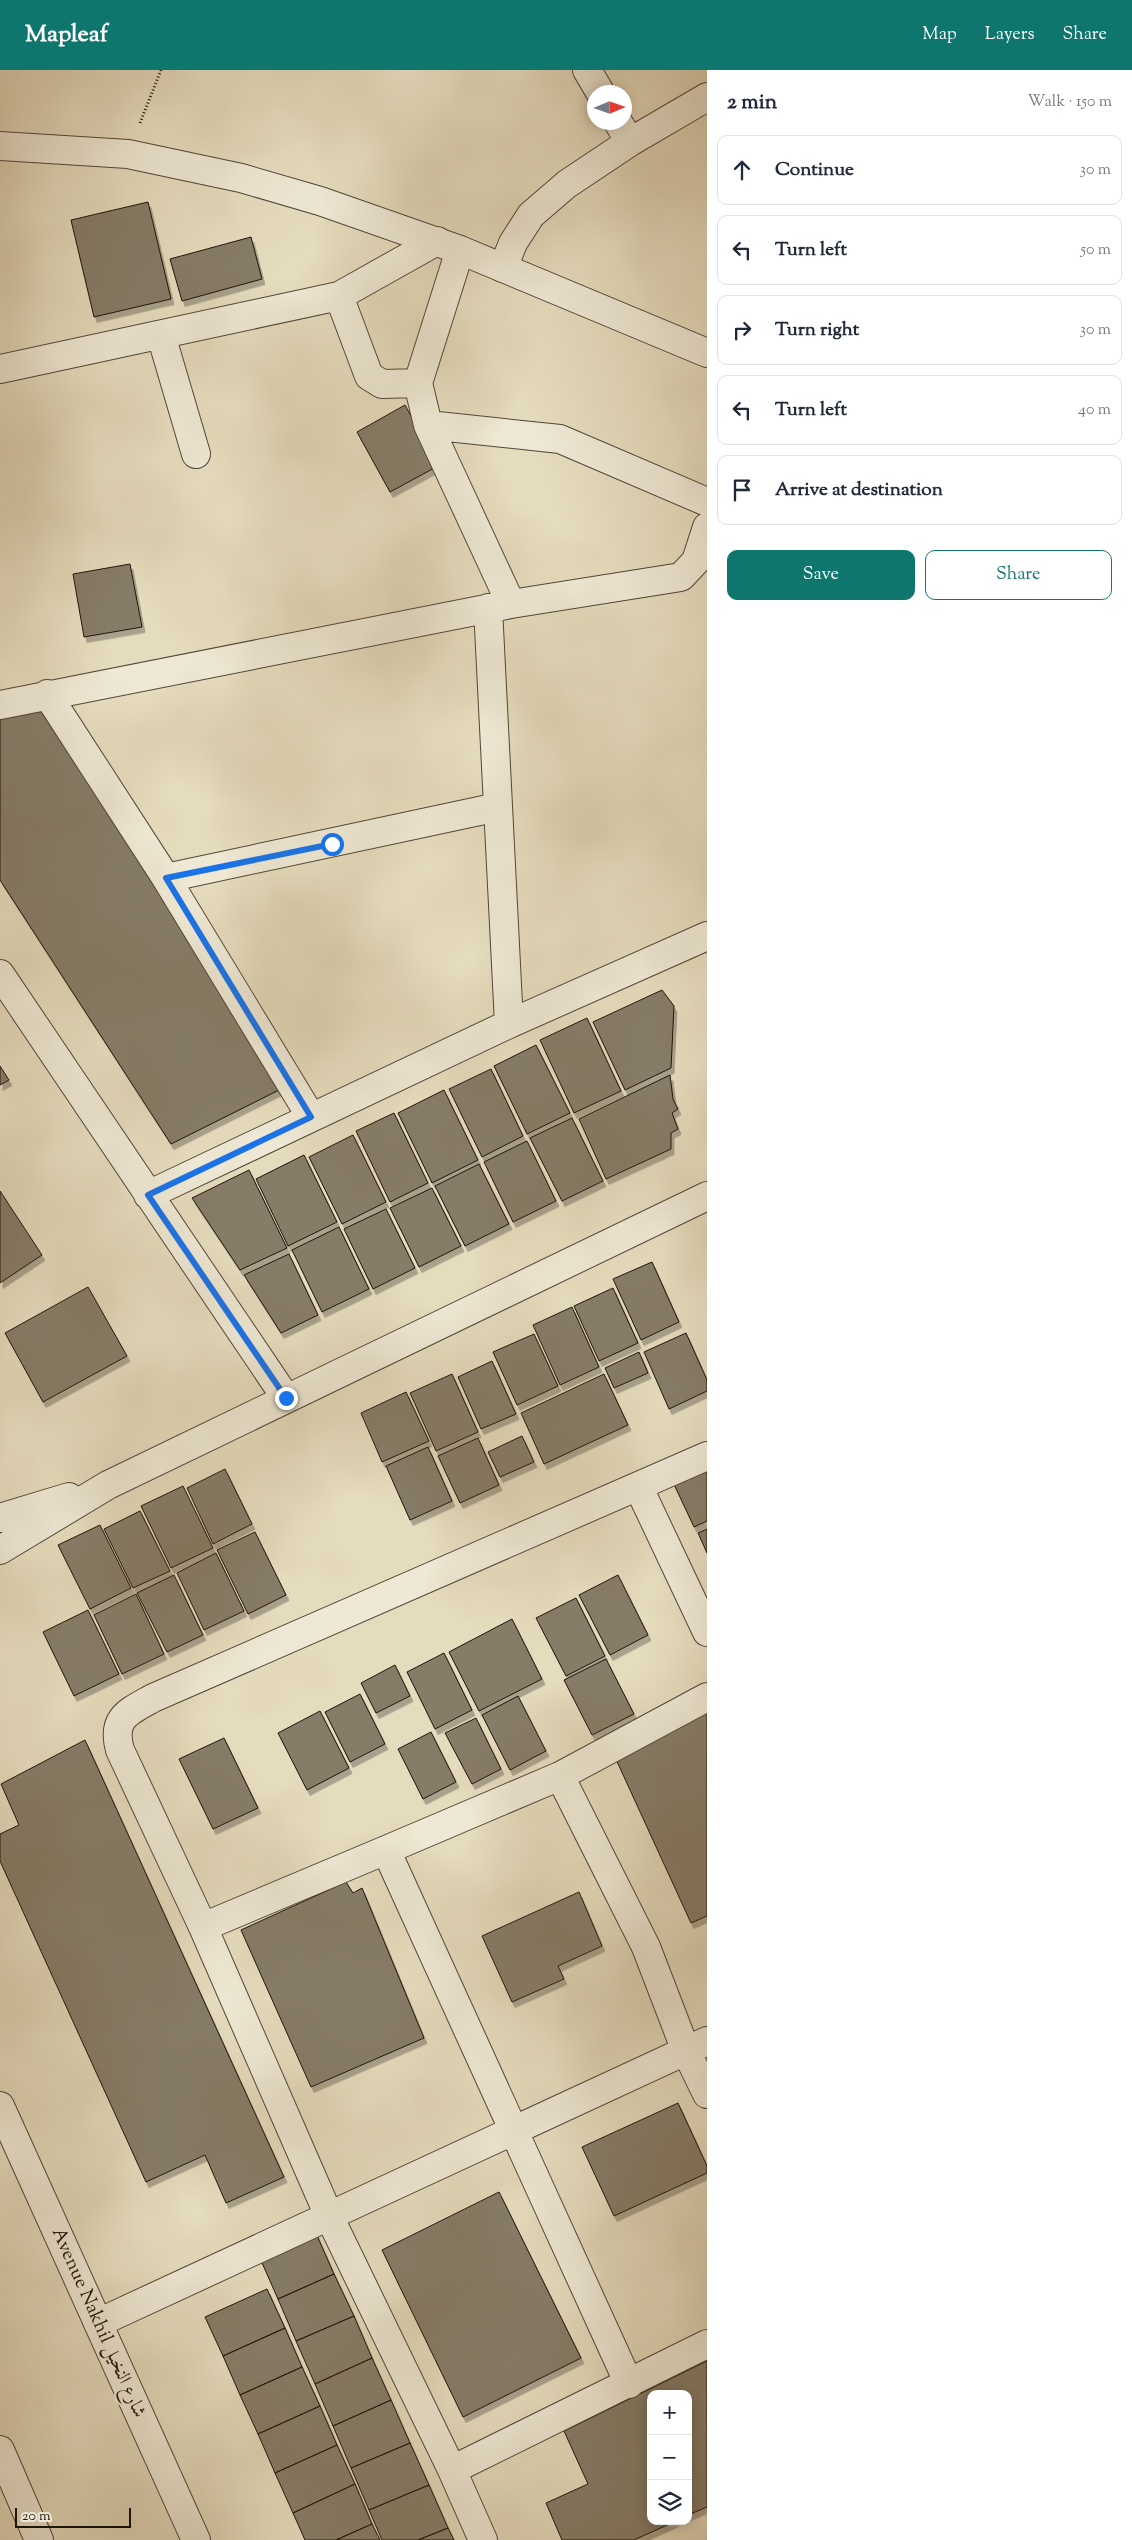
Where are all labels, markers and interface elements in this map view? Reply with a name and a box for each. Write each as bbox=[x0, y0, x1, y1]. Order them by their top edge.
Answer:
text: Mapleaf bbox=[25, 18, 108, 52]
text: Map bbox=[922, 22, 957, 48]
text: Layers bbox=[985, 22, 1035, 48]
text: Share bbox=[1063, 22, 1107, 48]
north arrow bbox=[587, 85, 632, 130]
text: 2 min bbox=[727, 88, 777, 118]
text: Walk · 150 m bbox=[1028, 91, 1112, 114]
icon: ahead bbox=[728, 156, 756, 184]
text: Continue bbox=[775, 157, 854, 184]
text: 30 m bbox=[1080, 159, 1111, 182]
icon: left bbox=[728, 236, 756, 264]
text: Turn left bbox=[775, 237, 847, 264]
text: 50 m bbox=[1080, 239, 1111, 262]
icon: right bbox=[728, 316, 756, 344]
text: Turn right bbox=[775, 317, 859, 344]
text: 30 m bbox=[1080, 319, 1111, 342]
icon: left bbox=[728, 396, 756, 424]
text: Turn left bbox=[775, 397, 847, 424]
text: 40 m bbox=[1078, 399, 1111, 422]
icon: arrive bbox=[728, 476, 756, 504]
text: Arrive at destination bbox=[775, 477, 943, 504]
button: Save bbox=[727, 550, 915, 600]
button: Share bbox=[925, 550, 1112, 600]
route start bbox=[321, 833, 344, 856]
route end bbox=[275, 1387, 298, 1410]
street label: Avenue Nakhil شارع النخيل bbox=[44, 2224, 152, 2422]
map controls bbox=[647, 2390, 692, 2525]
button: + bbox=[647, 2390, 692, 2435]
button: − bbox=[647, 2435, 692, 2480]
button: layers bbox=[647, 2480, 692, 2525]
scale bar bbox=[15, 2505, 131, 2528]
text: 20 m bbox=[22, 2507, 51, 2527]

